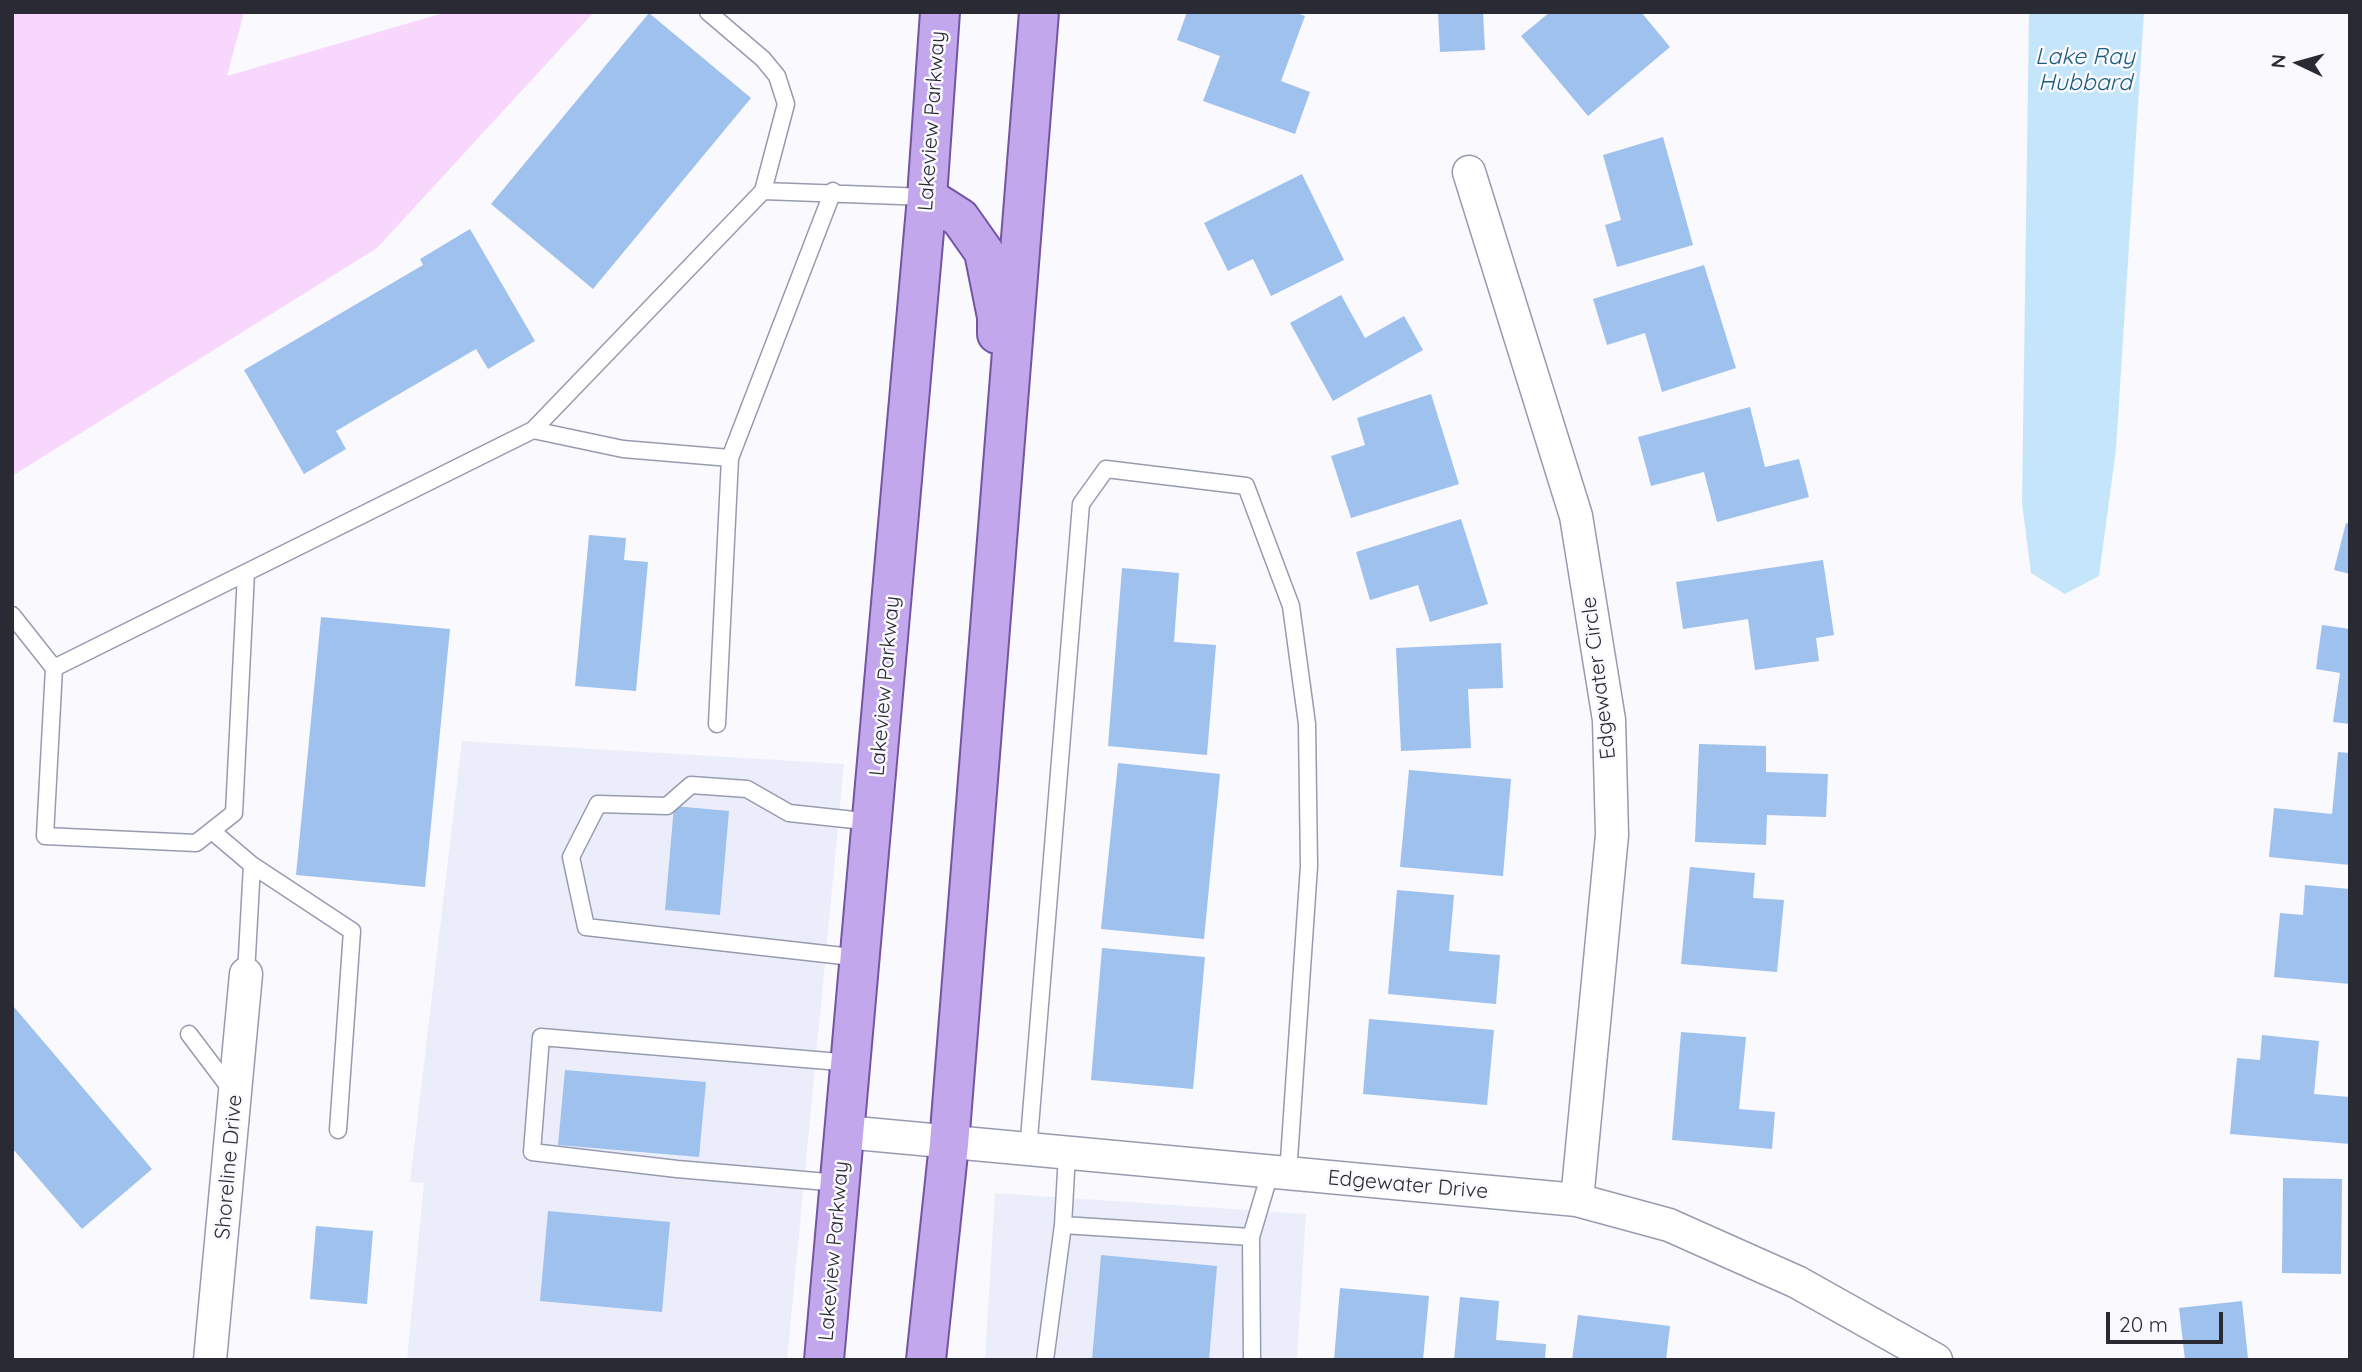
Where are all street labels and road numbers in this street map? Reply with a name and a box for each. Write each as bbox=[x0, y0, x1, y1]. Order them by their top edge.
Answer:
street label: Lakeview Parkway bbox=[913, 30, 951, 212]
street label: Lakeview Parkway bbox=[865, 595, 905, 777]
street label: Edgewater Circle bbox=[1577, 595, 1621, 761]
street label: Shoreline Drive bbox=[210, 1093, 248, 1241]
street label: Lakeview Parkway bbox=[814, 1160, 854, 1342]
street label: Edgewater Drive bbox=[1327, 1165, 1489, 1205]

